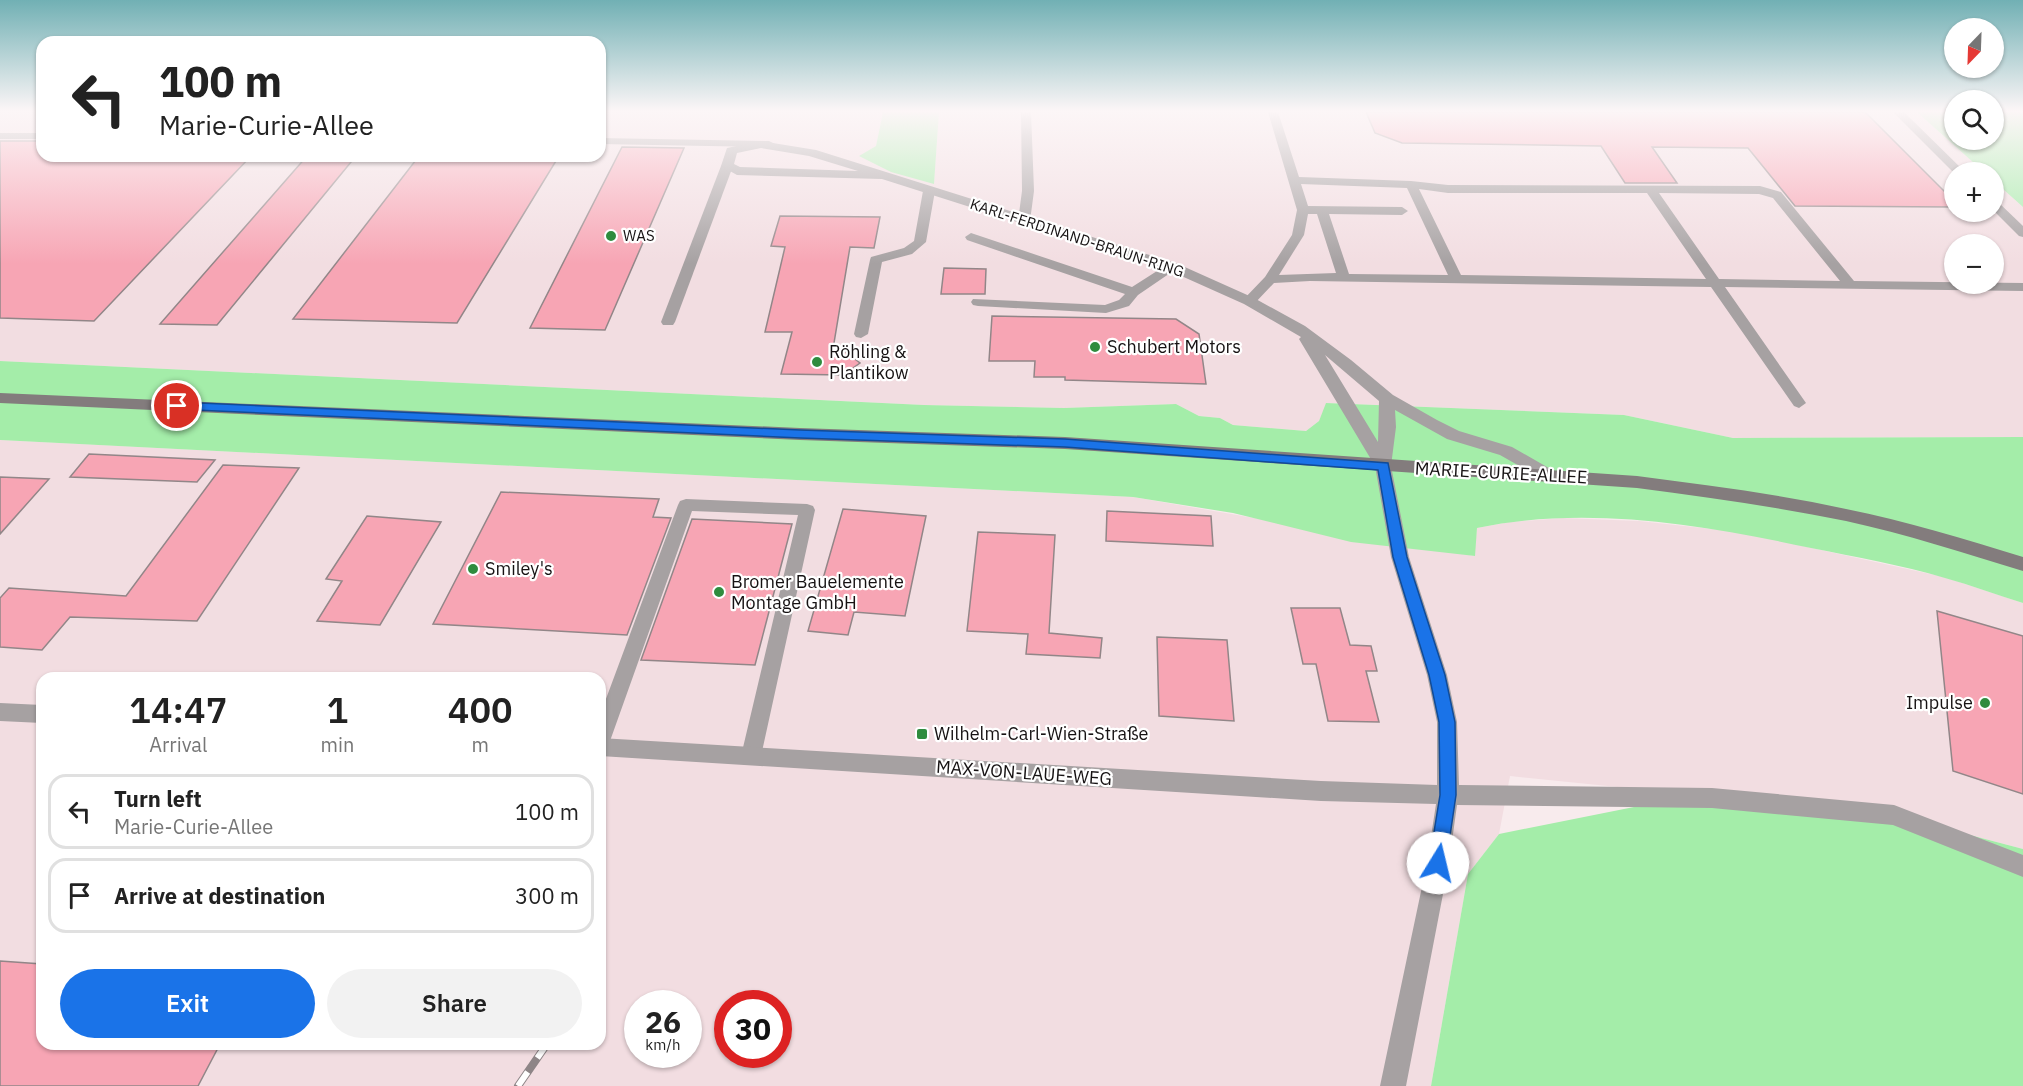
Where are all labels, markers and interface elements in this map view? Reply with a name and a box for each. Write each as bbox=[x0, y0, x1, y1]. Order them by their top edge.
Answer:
north arrow bbox=[1944, 18, 2004, 78]
map controls bbox=[1944, 18, 2004, 294]
text: 100 m bbox=[159, 54, 282, 109]
icon: left bbox=[60, 60, 138, 138]
button: search bbox=[1944, 90, 2004, 150]
text: Marie-Curie-Allee bbox=[159, 107, 374, 142]
button: + bbox=[1944, 162, 2004, 222]
street label: KARL-FERDINAND-BRAUN-RING bbox=[968, 194, 1186, 281]
place label: WAS bbox=[623, 226, 655, 245]
marker: WAS bbox=[604, 229, 618, 243]
button: − bbox=[1944, 234, 2004, 294]
place label: Schubert Motors bbox=[1107, 335, 1241, 358]
place label: Röhling & Plantikow bbox=[829, 340, 909, 384]
marker: Schubert Motors bbox=[1088, 340, 1102, 354]
marker: Röhling & Plantikow bbox=[810, 355, 824, 369]
pin bbox=[151, 380, 202, 431]
icon: arrive bbox=[160, 389, 193, 422]
street label: MARIE-CURIE-ALLEE bbox=[1414, 456, 1588, 489]
place label: Smiley's bbox=[485, 557, 553, 580]
marker: Smiley's bbox=[466, 562, 480, 576]
place label: Bromer Bauelemente Montage GmbH bbox=[731, 570, 904, 614]
marker: Bromer Bauelemente Montage GmbH bbox=[712, 585, 726, 599]
text: 14:47 bbox=[129, 686, 227, 733]
text: 1 bbox=[327, 686, 348, 733]
text: 400 bbox=[448, 686, 513, 733]
place label: Impulse bbox=[1906, 691, 1973, 714]
marker: Impulse bbox=[1978, 696, 1992, 710]
place label: Wilhelm-Carl-Wien-Straße bbox=[934, 722, 1149, 745]
marker: Wilhelm-Carl-Wien-Straße bbox=[915, 727, 929, 741]
text: Arrival bbox=[149, 731, 207, 758]
text: min bbox=[321, 731, 354, 758]
text: m bbox=[471, 731, 489, 758]
street label: MAX-VON-LAUE-WEG bbox=[935, 755, 1113, 790]
text: Turn left bbox=[114, 784, 202, 813]
icon: left bbox=[63, 795, 96, 828]
text: 100 m bbox=[515, 797, 579, 826]
text: Marie-Curie-Allee bbox=[114, 813, 273, 840]
position arrow bbox=[1406, 831, 1470, 895]
icon: arrive bbox=[63, 879, 96, 912]
text: Arrive at destination bbox=[114, 881, 325, 910]
text: 300 m bbox=[515, 881, 579, 910]
button: Exit bbox=[60, 969, 315, 1038]
button: Share bbox=[327, 969, 582, 1038]
speed limit sign: 30 bbox=[714, 990, 792, 1068]
text: 26 bbox=[645, 1002, 681, 1041]
text: km/h bbox=[645, 1035, 681, 1054]

